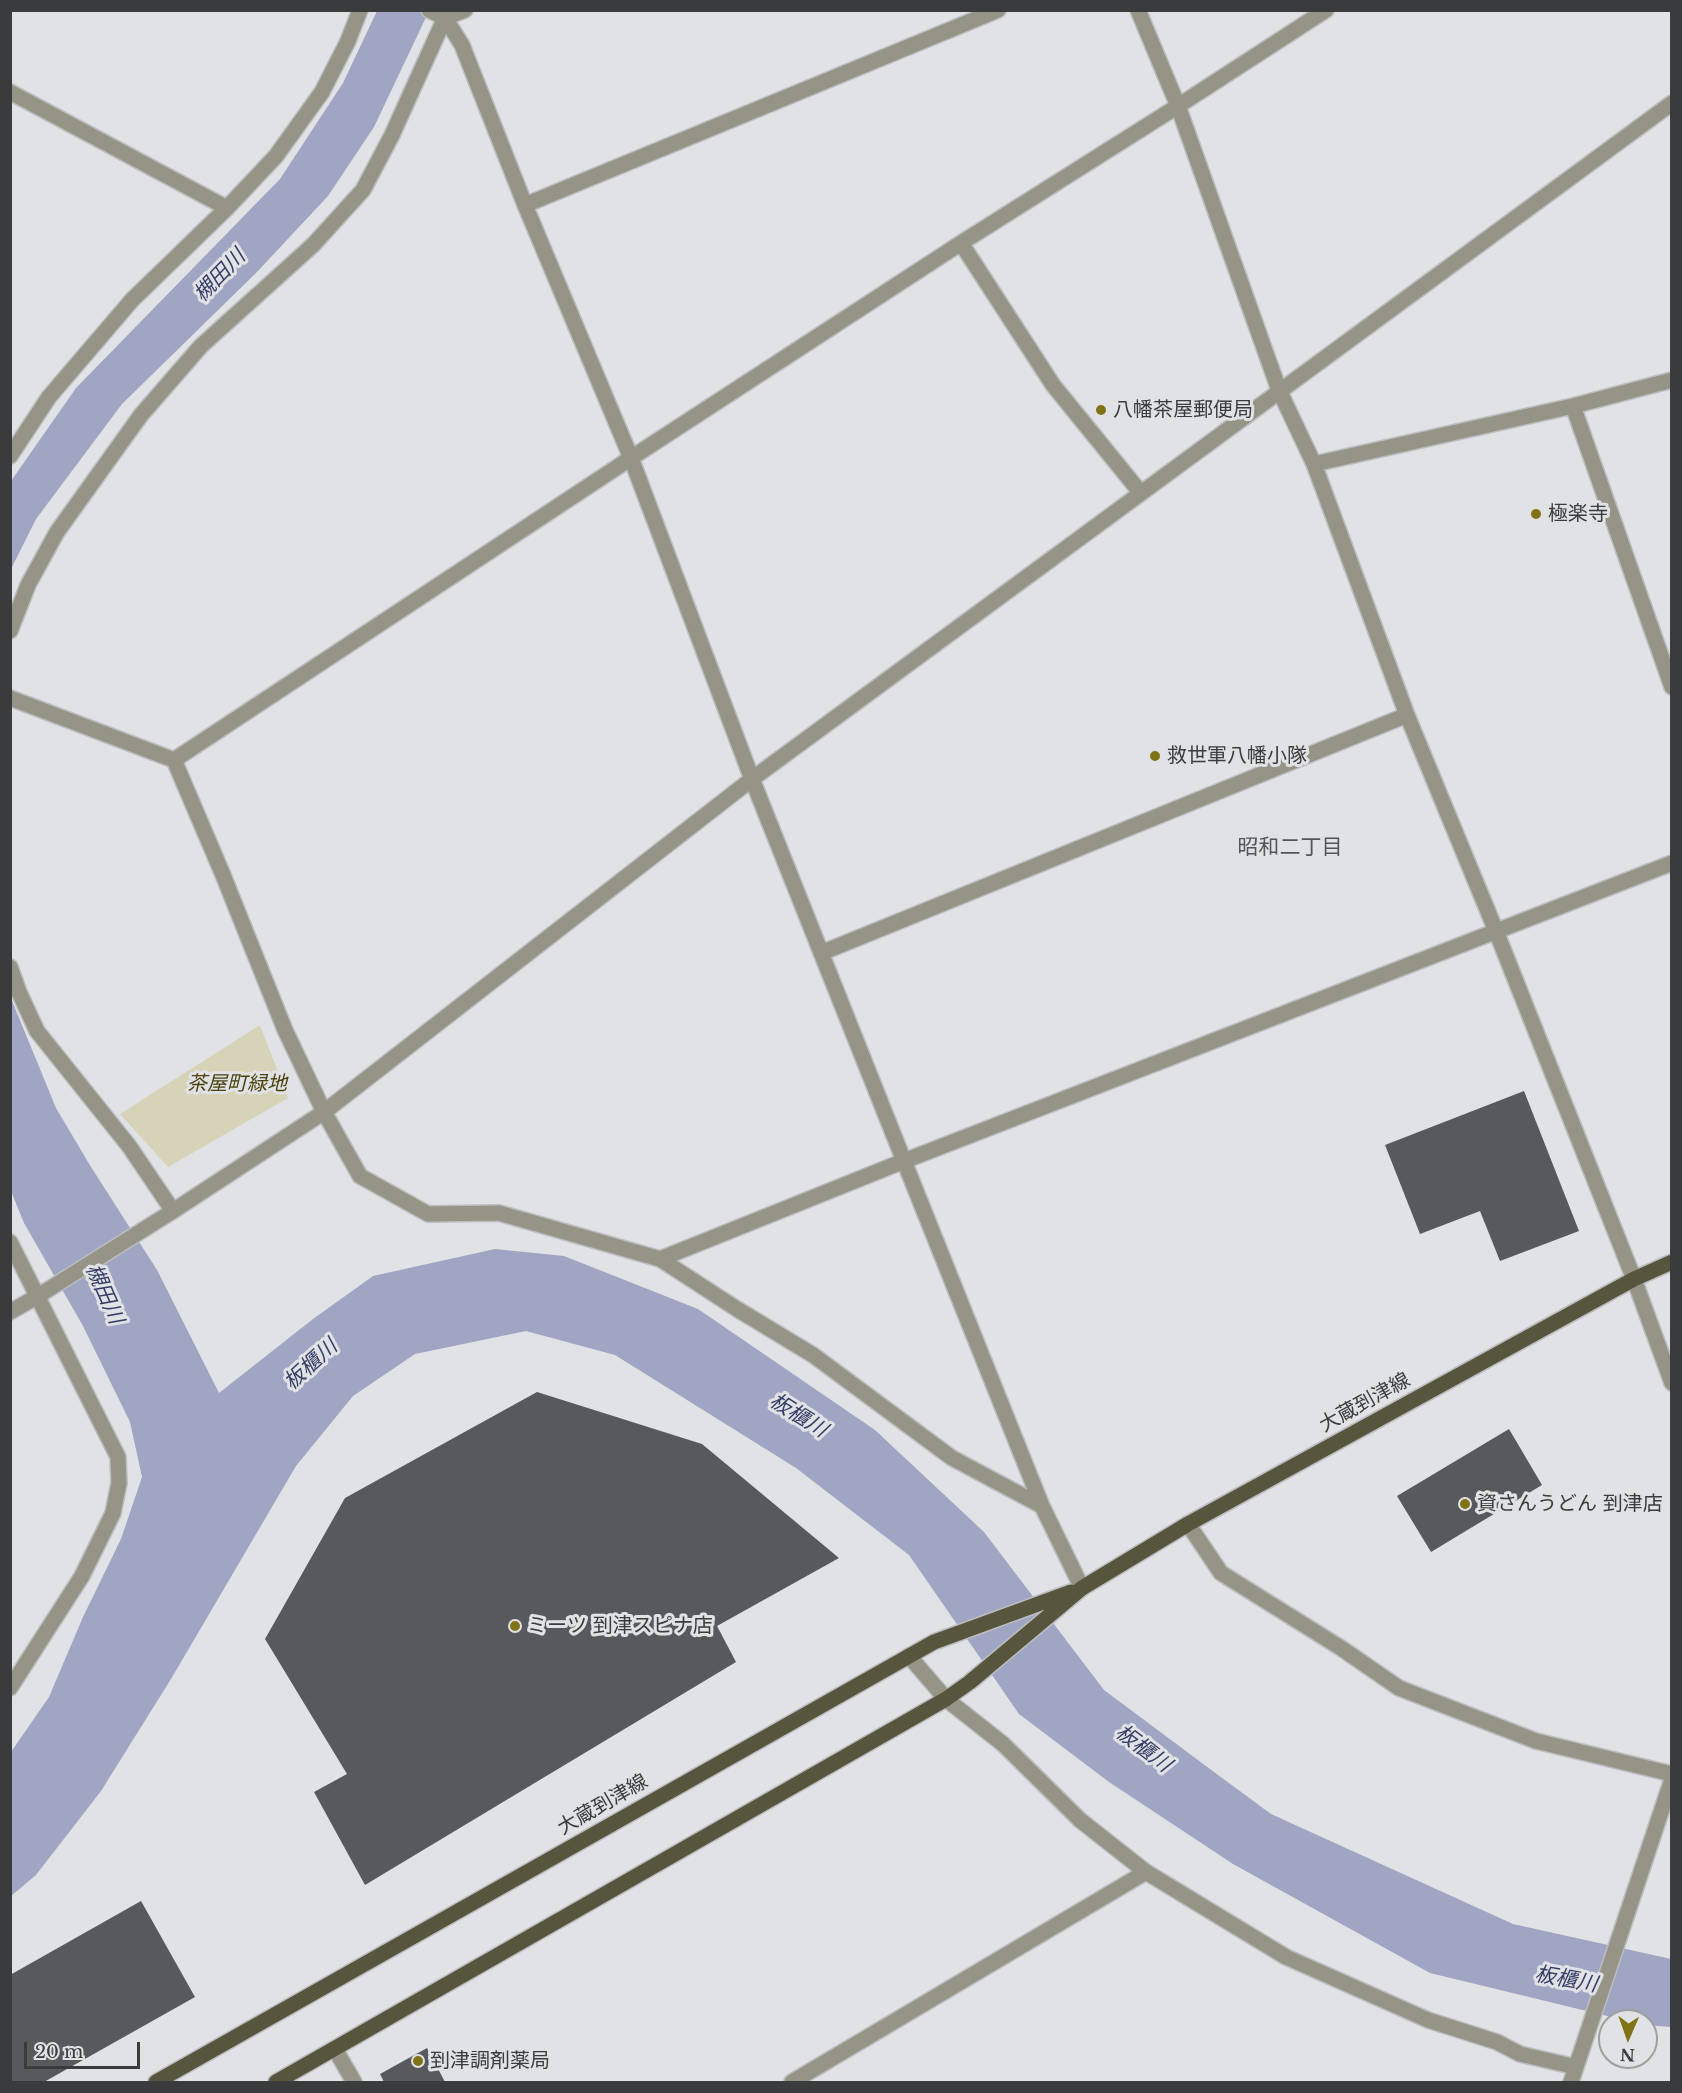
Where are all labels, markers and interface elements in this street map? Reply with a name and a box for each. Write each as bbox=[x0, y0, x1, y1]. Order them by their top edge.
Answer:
water label: 槻田川 bbox=[189, 245, 251, 307]
place label: 八幡茶屋郵便局 bbox=[1113, 398, 1253, 422]
marker: 八幡茶屋郵便局 bbox=[1094, 403, 1108, 417]
place label: 極楽寺 bbox=[1548, 502, 1608, 526]
marker: 極楽寺 bbox=[1529, 507, 1543, 521]
place label: 救世軍八幡小隊 bbox=[1167, 744, 1307, 768]
marker: 救世軍八幡小隊 bbox=[1148, 749, 1162, 763]
district label: 昭和二丁目 bbox=[1238, 835, 1342, 861]
park label: 茶屋町緑地 bbox=[187, 1072, 287, 1096]
water label: 槻田川 bbox=[80, 1260, 128, 1328]
water label: 板櫃川 bbox=[279, 1335, 343, 1395]
street label: 大蔵到津線 bbox=[1315, 1368, 1415, 1438]
water label: 板櫃川 bbox=[765, 1389, 831, 1443]
place label: 資さんうどん 到津店 bbox=[1477, 1492, 1663, 1516]
marker: 資さんうどん 到津店 bbox=[1458, 1497, 1472, 1511]
place label: ミーツ 到津スピナ店 bbox=[527, 1614, 713, 1638]
marker: ミーツ 到津スピナ店 bbox=[508, 1619, 522, 1633]
water label: 板櫃川 bbox=[1110, 1720, 1176, 1778]
street label: 大蔵到津線 bbox=[554, 1770, 652, 1840]
water label: 板櫃川 bbox=[1533, 1962, 1599, 1998]
north arrow bbox=[1598, 2009, 1658, 2069]
scale bar bbox=[27, 2030, 142, 2068]
text: 20 m bbox=[35, 2041, 83, 2063]
text: N bbox=[1620, 2045, 1635, 2065]
place label: 到津調剤薬局 bbox=[430, 2049, 550, 2073]
marker: 到津調剤薬局 bbox=[411, 2054, 425, 2068]

